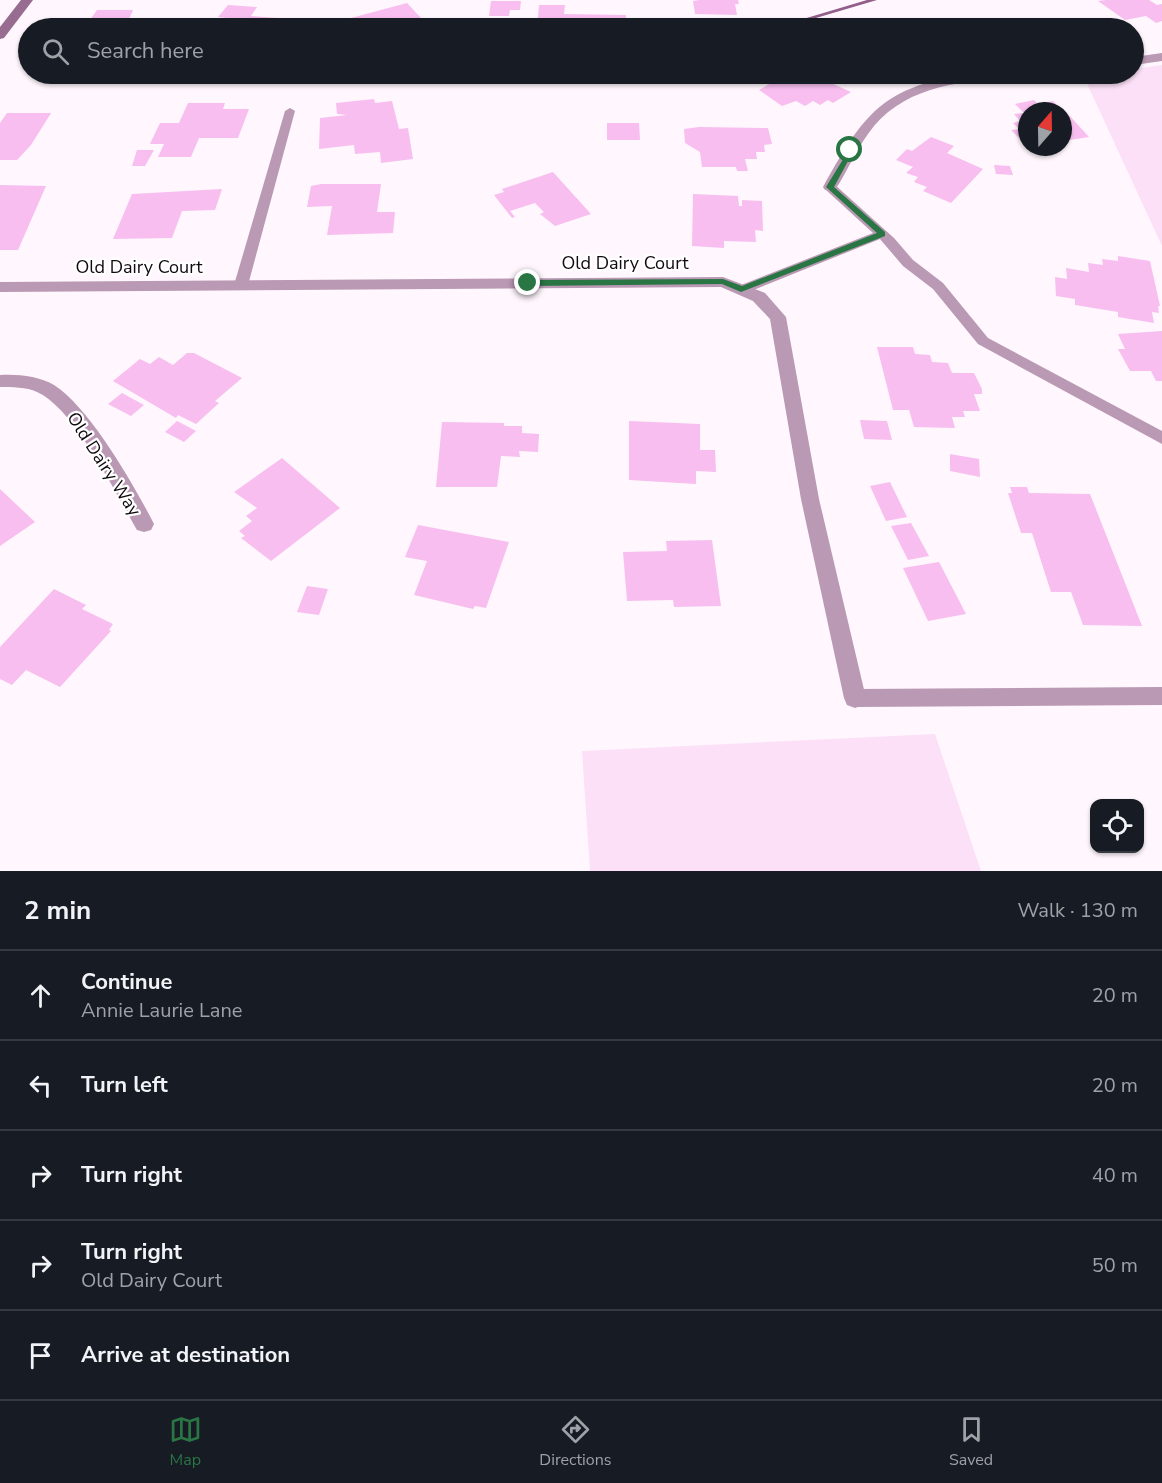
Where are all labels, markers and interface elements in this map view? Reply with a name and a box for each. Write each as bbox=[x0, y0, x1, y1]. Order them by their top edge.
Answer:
search box bbox=[18, 18, 1144, 84]
icon: search bbox=[39, 35, 72, 68]
text: Search here bbox=[87, 36, 204, 66]
north arrow bbox=[1018, 102, 1072, 156]
route start bbox=[836, 136, 862, 162]
street label: Old Dairy Court bbox=[562, 251, 689, 275]
street label: Old Dairy Court bbox=[76, 255, 203, 279]
route end bbox=[514, 269, 540, 295]
street label: Old Dairy Way bbox=[61, 407, 147, 521]
map controls bbox=[1090, 799, 1144, 853]
button: locate bbox=[1090, 799, 1144, 853]
text: 2 min bbox=[24, 893, 91, 928]
text: Walk · 130 m bbox=[1018, 897, 1138, 924]
text: Continue bbox=[81, 967, 172, 997]
icon: ahead bbox=[24, 979, 57, 1012]
text: 20 m bbox=[1092, 982, 1138, 1009]
text: Annie Laurie Lane bbox=[81, 997, 242, 1024]
icon: left bbox=[24, 1069, 57, 1102]
text: Turn left bbox=[81, 1070, 168, 1100]
text: 20 m bbox=[1092, 1072, 1138, 1099]
icon: right bbox=[24, 1159, 57, 1192]
text: Turn right bbox=[81, 1160, 182, 1190]
text: 40 m bbox=[1092, 1162, 1138, 1189]
text: Turn right bbox=[81, 1237, 182, 1267]
icon: right bbox=[24, 1249, 57, 1282]
text: 50 m bbox=[1092, 1252, 1138, 1279]
text: Old Dairy Court bbox=[81, 1267, 222, 1294]
icon: arrive bbox=[24, 1339, 57, 1372]
text: Arrive at destination bbox=[81, 1340, 290, 1370]
tab: Map bbox=[169, 1413, 202, 1471]
tab: Directions bbox=[539, 1413, 611, 1471]
tab: Saved bbox=[949, 1413, 993, 1471]

